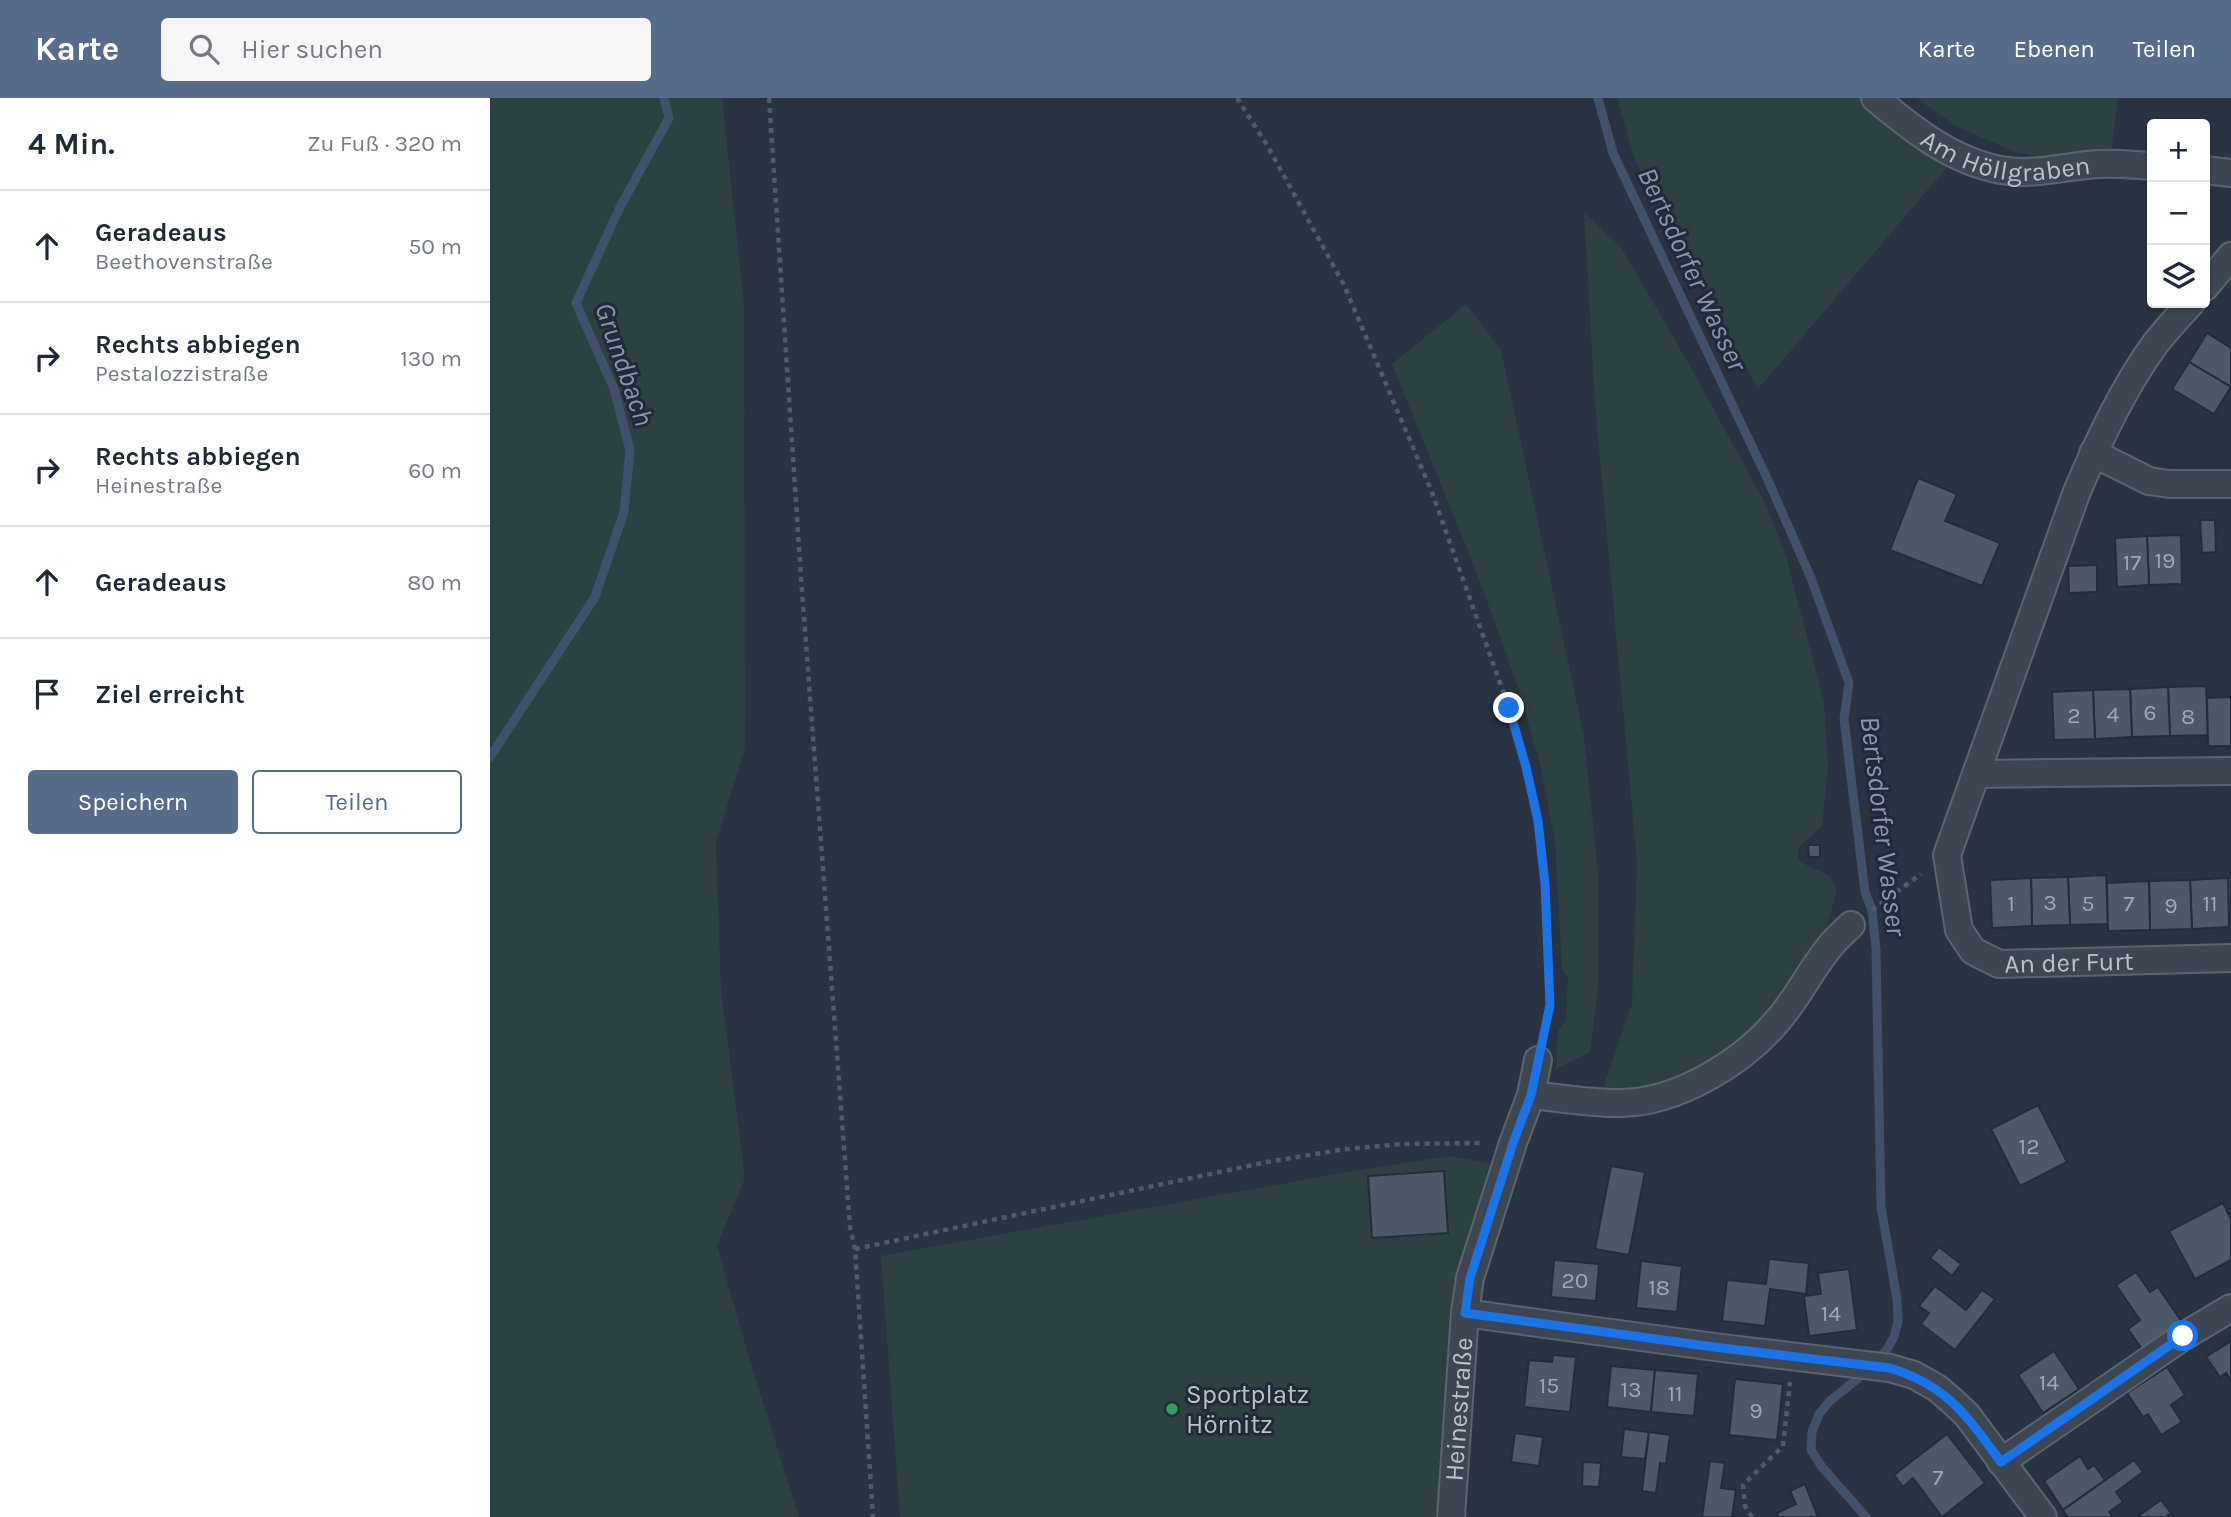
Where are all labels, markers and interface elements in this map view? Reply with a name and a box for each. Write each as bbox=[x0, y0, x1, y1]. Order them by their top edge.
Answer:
search box bbox=[161, 18, 651, 81]
text: Karte bbox=[35, 30, 119, 68]
icon: search bbox=[185, 30, 223, 68]
text: Hier suchen bbox=[241, 34, 383, 65]
text: Karte bbox=[1918, 35, 1975, 63]
text: Ebenen bbox=[2013, 35, 2095, 63]
text: Teilen bbox=[2133, 35, 2196, 63]
map controls bbox=[2147, 119, 2210, 308]
button: + bbox=[2147, 119, 2210, 182]
street label: Am Höllgraben bbox=[1915, 123, 2092, 188]
text: 4 Min. bbox=[28, 126, 115, 162]
text: Zu Fuß · 320 m bbox=[307, 130, 462, 157]
water label: Bertsdorfer Wasser bbox=[1631, 162, 1755, 378]
button: − bbox=[2147, 182, 2210, 245]
text: Geradeaus bbox=[95, 217, 227, 248]
icon: ahead bbox=[28, 227, 66, 265]
text: 50 m bbox=[408, 233, 462, 260]
button: layers bbox=[2147, 245, 2210, 308]
text: Beethovenstraße bbox=[95, 248, 273, 275]
water label: Grundbach bbox=[588, 298, 661, 430]
text: Rechts abbiegen bbox=[95, 329, 301, 360]
icon: right bbox=[28, 339, 66, 377]
text: 130 m bbox=[400, 345, 462, 372]
text: Pestalozzistraße bbox=[95, 360, 268, 387]
text: Rechts abbiegen bbox=[95, 441, 301, 472]
icon: right bbox=[28, 451, 66, 489]
text: 60 m bbox=[408, 457, 462, 484]
text: Heinestraße bbox=[95, 472, 222, 499]
house number: 19 bbox=[2155, 547, 2175, 574]
house number: 17 bbox=[2123, 549, 2141, 576]
icon: ahead bbox=[28, 563, 66, 601]
text: Geradeaus bbox=[95, 567, 227, 598]
text: 80 m bbox=[407, 569, 462, 596]
icon: arrive bbox=[28, 675, 66, 713]
text: Ziel erreicht bbox=[95, 679, 245, 710]
route end bbox=[1493, 692, 1524, 723]
house number: 6 bbox=[2143, 699, 2157, 726]
house number: 4 bbox=[2107, 701, 2120, 728]
house number: 2 bbox=[2067, 702, 2081, 729]
house number: 8 bbox=[2181, 703, 2195, 730]
water label: Bertsdorfer Wasser bbox=[1854, 714, 1914, 939]
button: Speichern bbox=[28, 770, 238, 834]
button: Teilen bbox=[252, 770, 462, 834]
house number: 3 bbox=[2043, 889, 2057, 916]
house number: 1 bbox=[2007, 890, 2015, 917]
house number: 5 bbox=[2082, 890, 2094, 917]
house number: 7 bbox=[2124, 890, 2135, 917]
house number: 11 bbox=[2202, 890, 2218, 917]
house number: 9 bbox=[2164, 892, 2178, 919]
street label: An der Furt bbox=[2004, 946, 2134, 980]
house number: 12 bbox=[2019, 1133, 2039, 1160]
house number: 20 bbox=[1562, 1267, 1588, 1294]
house number: 18 bbox=[1648, 1274, 1670, 1301]
house number: 14 bbox=[1821, 1300, 1841, 1327]
route start bbox=[2167, 1320, 2198, 1351]
street label: Heinestraße bbox=[1438, 1336, 1479, 1482]
house number: 14 bbox=[2039, 1369, 2059, 1396]
house number: 15 bbox=[1539, 1372, 1559, 1399]
house number: 13 bbox=[1620, 1376, 1642, 1403]
place label: Sportplatz Hörnitz bbox=[1186, 1379, 1309, 1440]
house number: 11 bbox=[1667, 1380, 1683, 1407]
house number: 9 bbox=[1749, 1397, 1763, 1424]
marker: Sportplatz Hörnitz bbox=[1164, 1401, 1180, 1417]
house number: 7 bbox=[1933, 1464, 1944, 1491]

